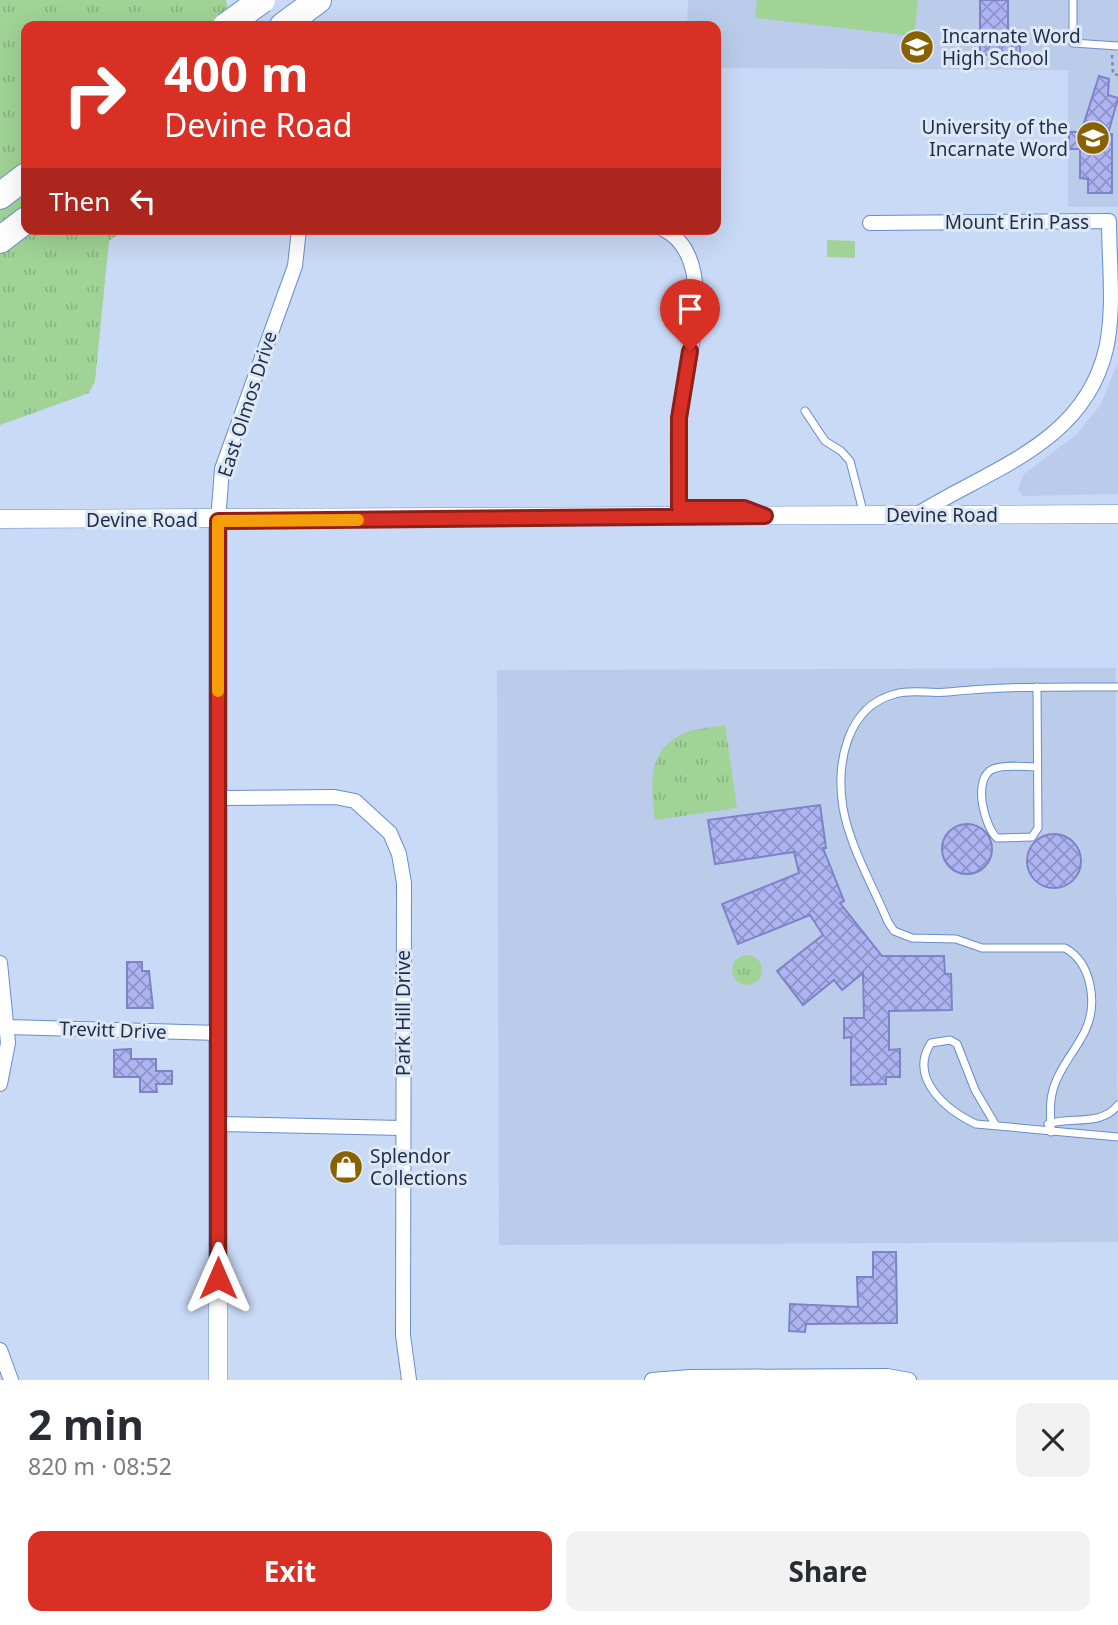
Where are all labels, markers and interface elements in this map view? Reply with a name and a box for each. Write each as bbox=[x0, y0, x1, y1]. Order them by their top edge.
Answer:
place label: Incarnate Word High School bbox=[942, 23, 1081, 71]
school or university icon: Incarnate Word High School bbox=[898, 28, 936, 66]
text: 400 m bbox=[164, 40, 309, 106]
icon: right bbox=[49, 49, 140, 140]
text: Devine Road bbox=[164, 103, 352, 146]
place label: University of the Incarnate Word bbox=[921, 114, 1068, 162]
school or university icon: University of the Incarnate Word bbox=[1074, 119, 1112, 157]
icon: left bbox=[124, 182, 162, 220]
text: Then bbox=[49, 183, 110, 219]
street label: Mount Erin Pass bbox=[945, 209, 1089, 235]
pin bbox=[660, 279, 720, 351]
icon: arrive bbox=[671, 290, 709, 328]
street label: East Olmos Drive bbox=[211, 328, 283, 480]
street label: Devine Road bbox=[886, 502, 998, 528]
street label: Devine Road bbox=[86, 507, 198, 533]
street label: Park Hill Drive bbox=[390, 950, 416, 1076]
street label: Trevitt Drive bbox=[59, 1015, 167, 1045]
place label: Splendor Collections bbox=[370, 1143, 467, 1191]
shop icon: Splendor Collections bbox=[327, 1148, 365, 1186]
position arrow bbox=[181, 1241, 255, 1315]
text: 2 min bbox=[28, 1395, 144, 1452]
button: close bbox=[1016, 1403, 1090, 1477]
text: 820 m · 08:52 bbox=[28, 1450, 172, 1482]
button: Exit bbox=[28, 1531, 552, 1611]
button: Share bbox=[566, 1531, 1090, 1611]

